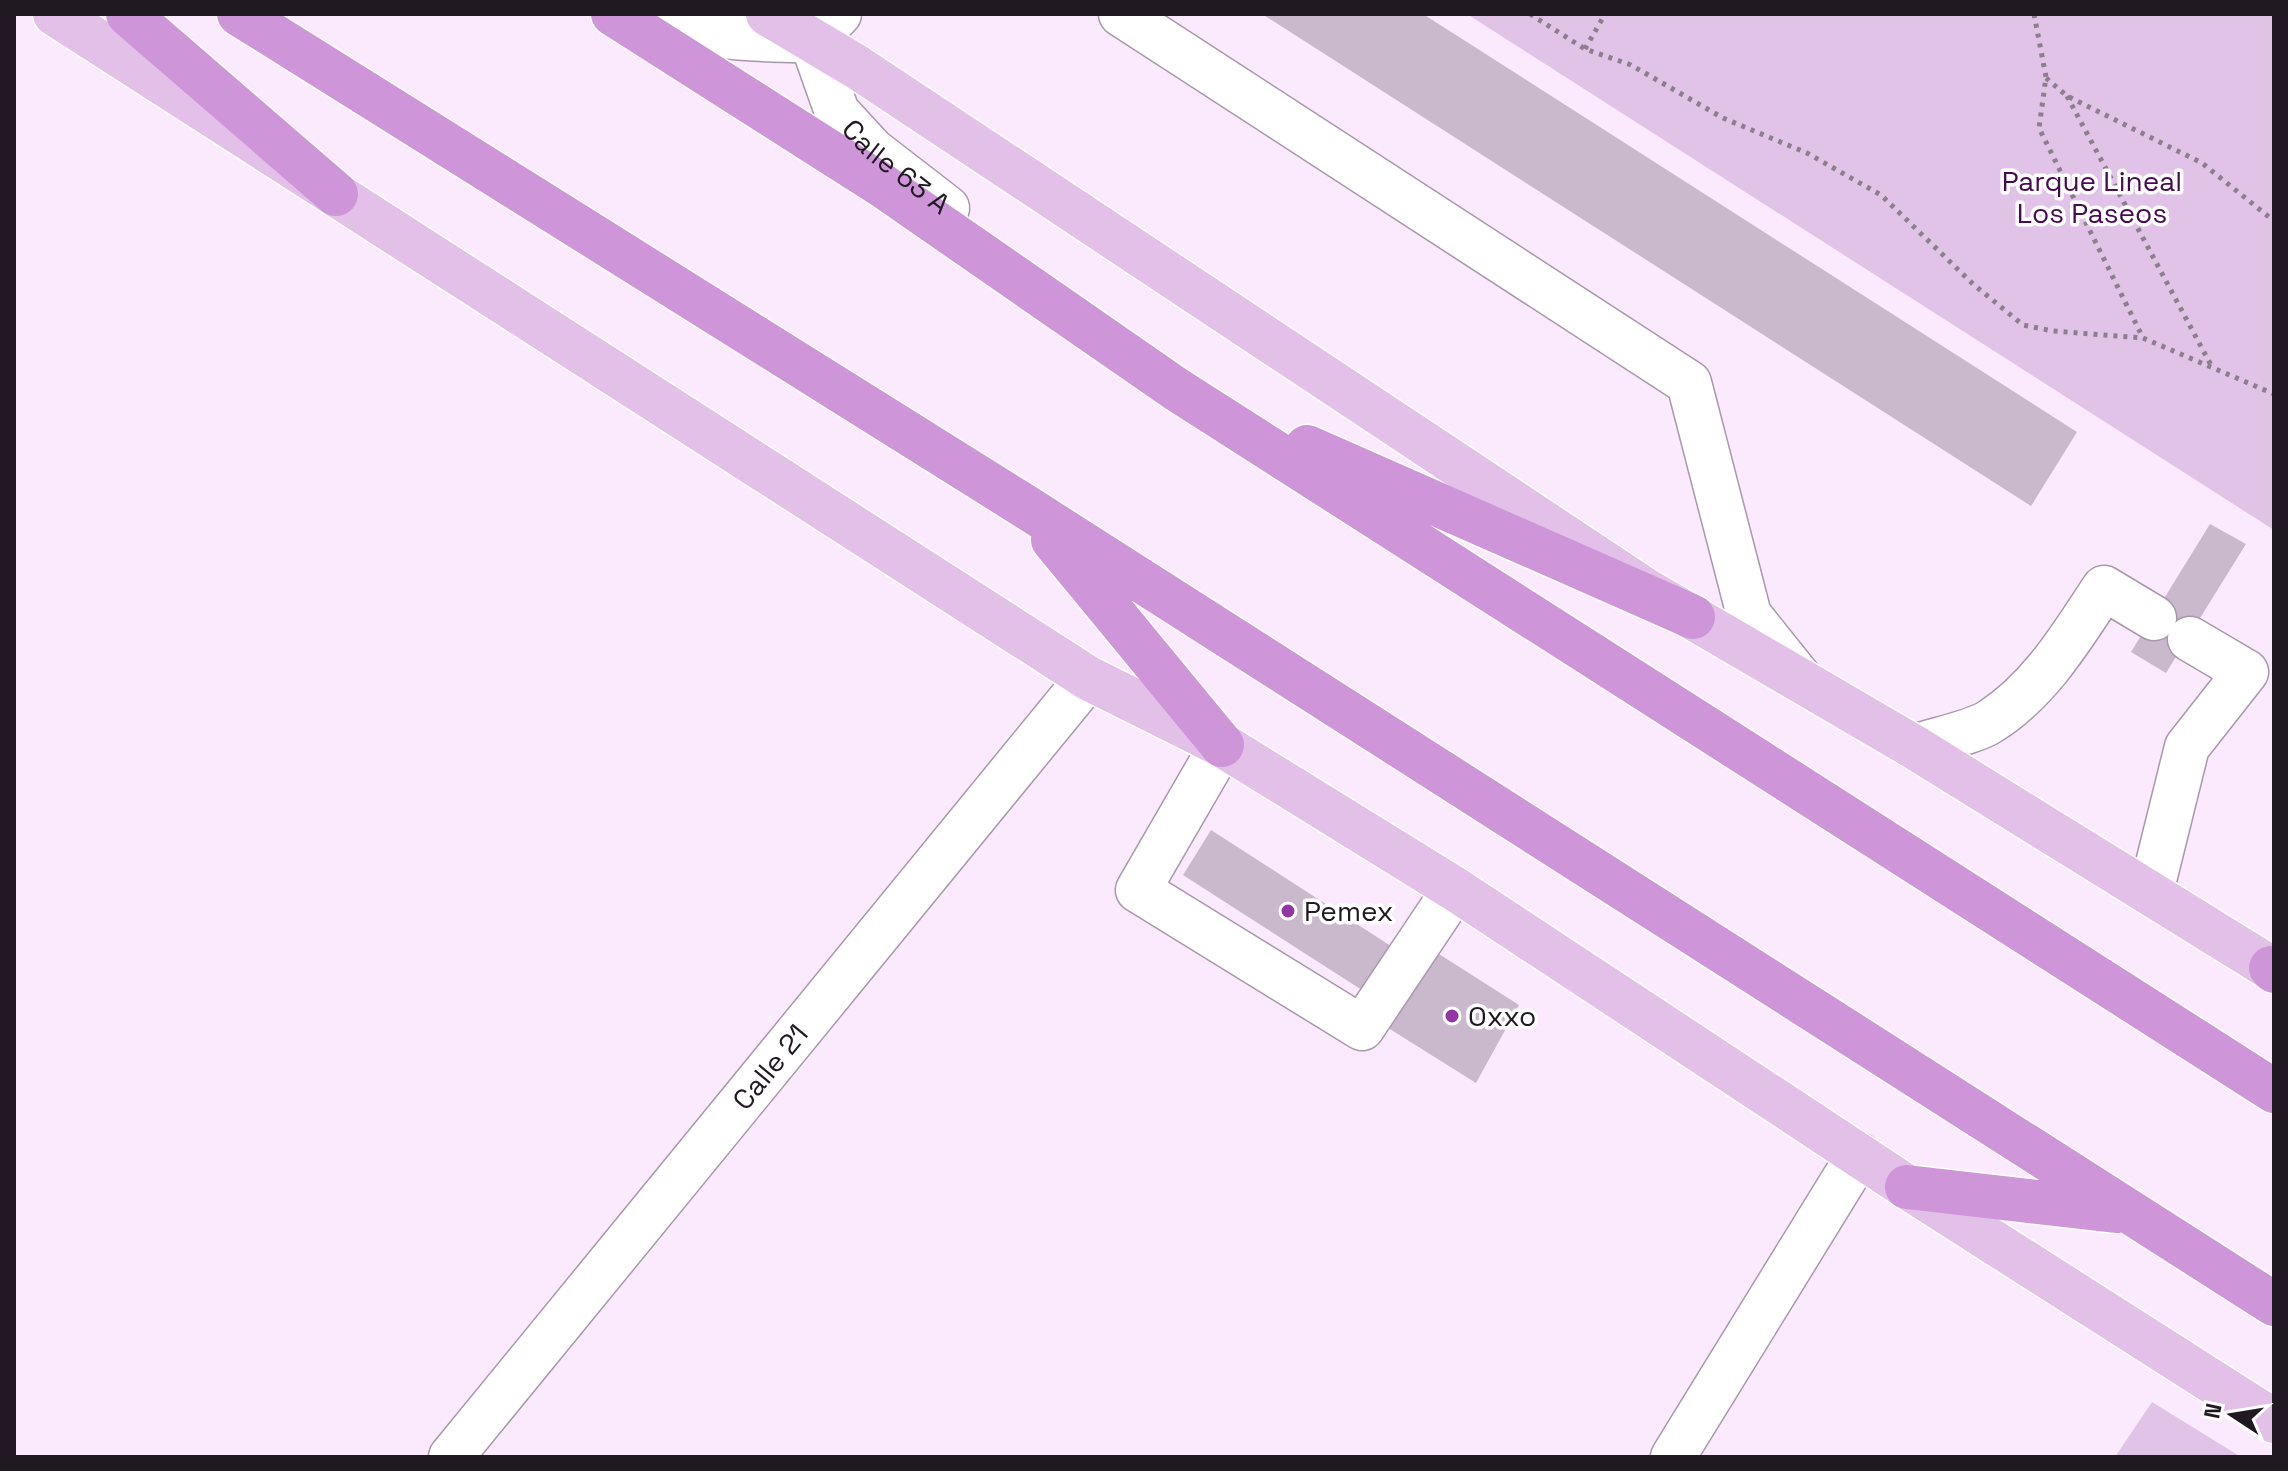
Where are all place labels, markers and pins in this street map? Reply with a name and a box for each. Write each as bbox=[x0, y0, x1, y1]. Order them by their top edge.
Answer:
place label: Pemex bbox=[1304, 893, 1393, 929]
marker: Pemex bbox=[1279, 902, 1297, 920]
place label: Oxxo bbox=[1468, 998, 1536, 1034]
marker: Oxxo bbox=[1443, 1007, 1461, 1025]

